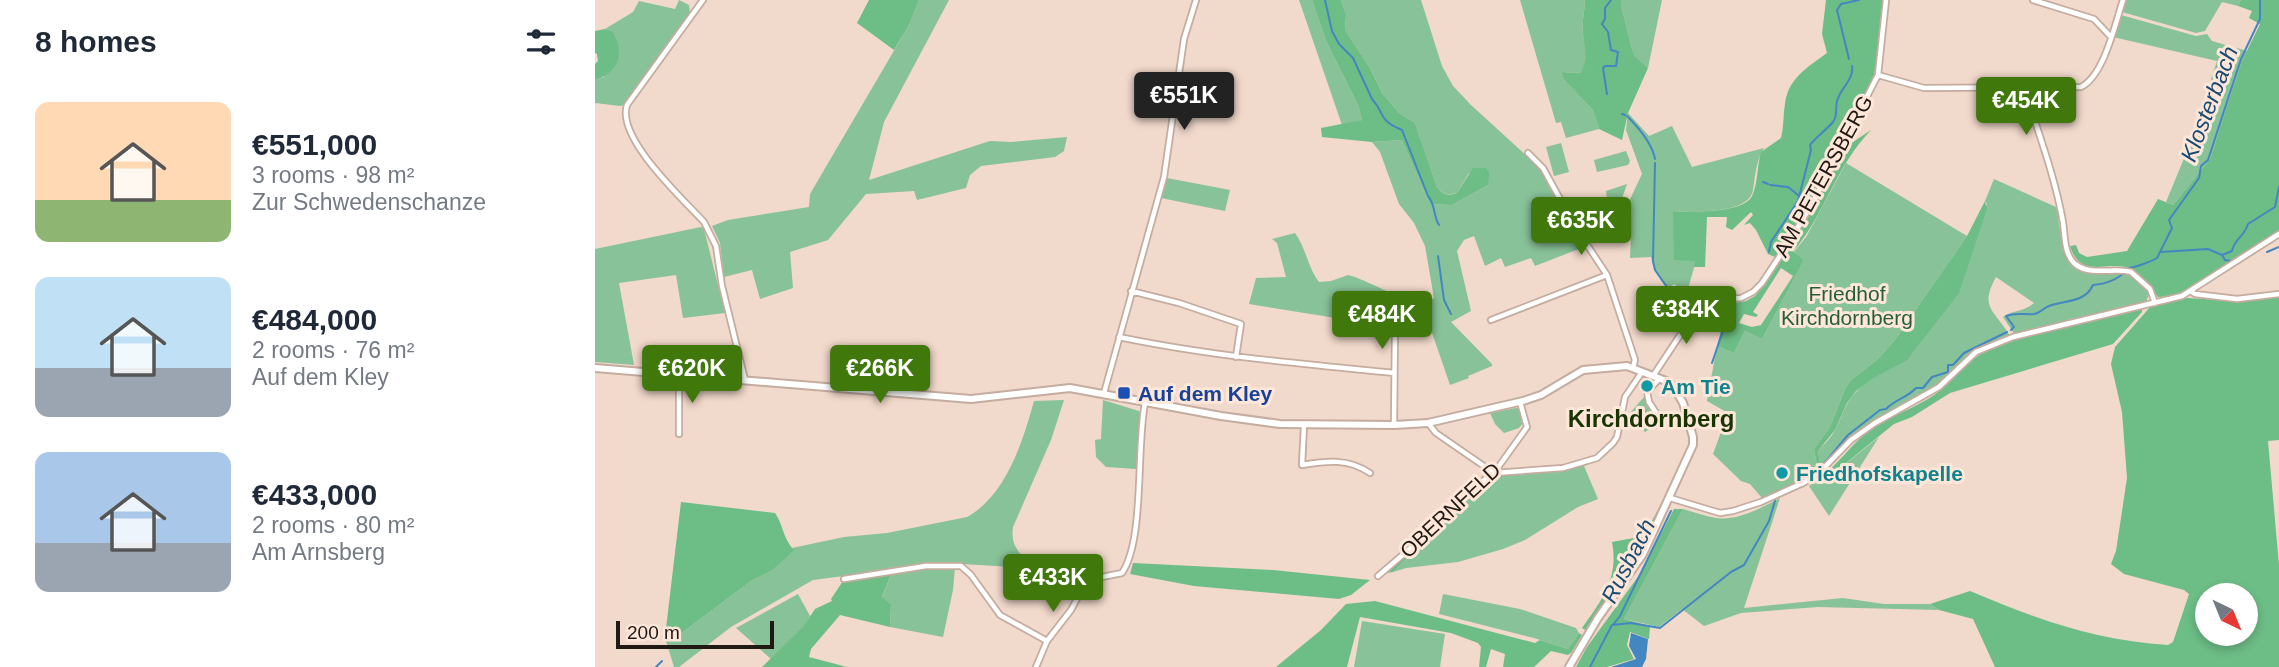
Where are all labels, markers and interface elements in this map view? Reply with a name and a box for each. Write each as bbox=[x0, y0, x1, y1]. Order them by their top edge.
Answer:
icon: filters bbox=[522, 23, 560, 61]
text: 8 homes bbox=[35, 25, 157, 58]
water label: Klosterbach bbox=[2175, 43, 2243, 165]
pin: €551K bbox=[1135, 72, 1233, 132]
pin: €454K bbox=[1977, 78, 2075, 137]
text: €551K bbox=[1150, 82, 1218, 108]
text: €454K bbox=[1992, 87, 2060, 113]
street label: AM PETERSBERG bbox=[1769, 91, 1877, 261]
text: €551,000 bbox=[252, 128, 377, 161]
icon: home bbox=[91, 130, 175, 214]
text: 3 rooms · 98 m² bbox=[252, 162, 414, 188]
text: Zur Schwedenschanze bbox=[252, 189, 486, 215]
pin: €635K bbox=[1532, 198, 1630, 257]
text: €635K bbox=[1547, 207, 1615, 233]
park label: Friedhof Kirchdornberg bbox=[1781, 282, 1913, 329]
pin: €384K bbox=[1637, 286, 1735, 346]
pin: €484K bbox=[1333, 292, 1431, 351]
text: €384K bbox=[1652, 296, 1720, 322]
text: €484K bbox=[1348, 301, 1416, 327]
text: €484,000 bbox=[252, 303, 377, 336]
icon: home bbox=[91, 305, 175, 389]
text: 2 rooms · 76 m² bbox=[252, 337, 414, 363]
pin: €620K bbox=[643, 346, 741, 405]
pin: €266K bbox=[831, 346, 929, 405]
text: €620K bbox=[658, 355, 726, 381]
text: €266K bbox=[846, 355, 914, 381]
text: Auf dem Kley bbox=[252, 364, 389, 390]
place label: Am Tie bbox=[1661, 375, 1731, 398]
marker: Am Tie bbox=[1639, 378, 1655, 394]
place label: Auf dem Kley bbox=[1138, 382, 1273, 405]
marker: Auf dem Kley bbox=[1116, 385, 1132, 401]
district label: Kirchdornberg bbox=[1568, 405, 1734, 432]
street label: OBERNFELD bbox=[1395, 458, 1505, 562]
place label: Friedhofskapelle bbox=[1796, 462, 1963, 485]
marker: Friedhofskapelle bbox=[1774, 465, 1790, 481]
text: €433,000 bbox=[252, 478, 377, 511]
icon: home bbox=[91, 480, 175, 564]
text: 2 rooms · 80 m² bbox=[252, 512, 414, 538]
water label: Rusbach bbox=[1596, 515, 1660, 607]
text: Am Arnsberg bbox=[252, 539, 385, 565]
pin: €433K bbox=[1004, 554, 1102, 614]
text: €433K bbox=[1019, 564, 1087, 590]
north arrow bbox=[2195, 583, 2257, 646]
map controls bbox=[2195, 583, 2258, 646]
scale bar bbox=[616, 618, 773, 650]
text: 200 m bbox=[627, 622, 680, 643]

